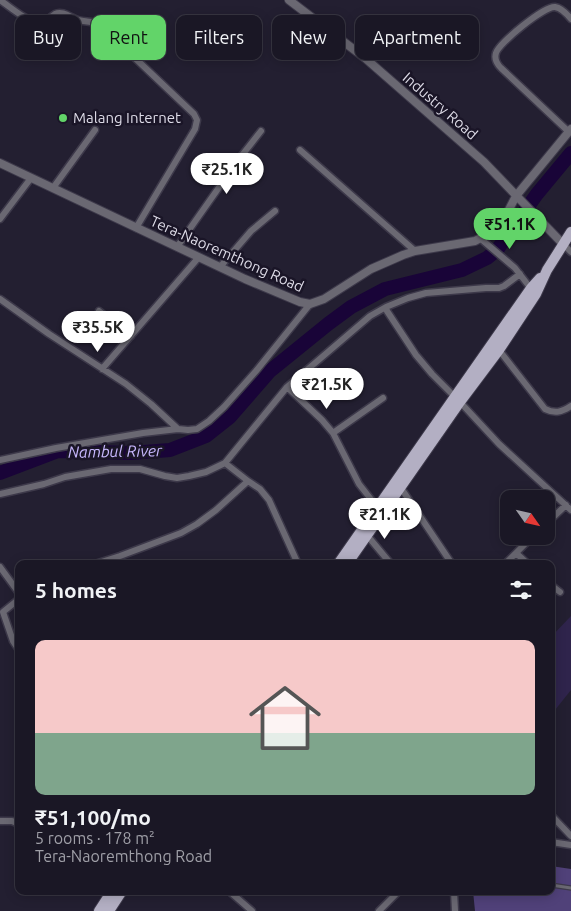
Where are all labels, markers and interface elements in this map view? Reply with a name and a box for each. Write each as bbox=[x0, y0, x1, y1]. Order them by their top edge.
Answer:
chip: Buy bbox=[15, 15, 81, 60]
chip: Rent bbox=[91, 15, 166, 60]
chip: Filters bbox=[176, 15, 262, 60]
chip: New bbox=[272, 15, 345, 60]
chip: Apartment bbox=[355, 15, 479, 60]
street label: Industry Road bbox=[400, 69, 481, 143]
place label: Malang Internet bbox=[73, 109, 181, 126]
marker: Malang Internet bbox=[57, 112, 69, 124]
pin: ₹25.1K bbox=[186, 152, 268, 195]
text: ₹25.1K bbox=[202, 160, 252, 178]
pin: ₹51.1K bbox=[469, 208, 551, 250]
street label: Tera-Naoremthong Road bbox=[148, 212, 307, 295]
text: ₹51.1K bbox=[485, 215, 535, 233]
pin: ₹35.5K bbox=[57, 310, 139, 353]
text: ₹35.5K bbox=[73, 318, 123, 336]
pin: ₹21.5K bbox=[286, 368, 368, 410]
text: ₹21.5K bbox=[302, 375, 352, 393]
water label: Nambul River bbox=[68, 441, 163, 461]
north arrow bbox=[500, 490, 555, 545]
map controls bbox=[500, 490, 555, 545]
pin: ₹21.1K bbox=[344, 498, 426, 540]
text: ₹21.1K bbox=[360, 505, 410, 523]
icon: filters bbox=[507, 576, 535, 604]
text: 5 homes bbox=[35, 578, 117, 602]
icon: home bbox=[240, 673, 330, 763]
text: ₹51,100/mo bbox=[35, 805, 151, 829]
text: 5 rooms · 178 m² bbox=[35, 829, 155, 847]
text: Tera-Naoremthong Road bbox=[35, 847, 212, 865]

